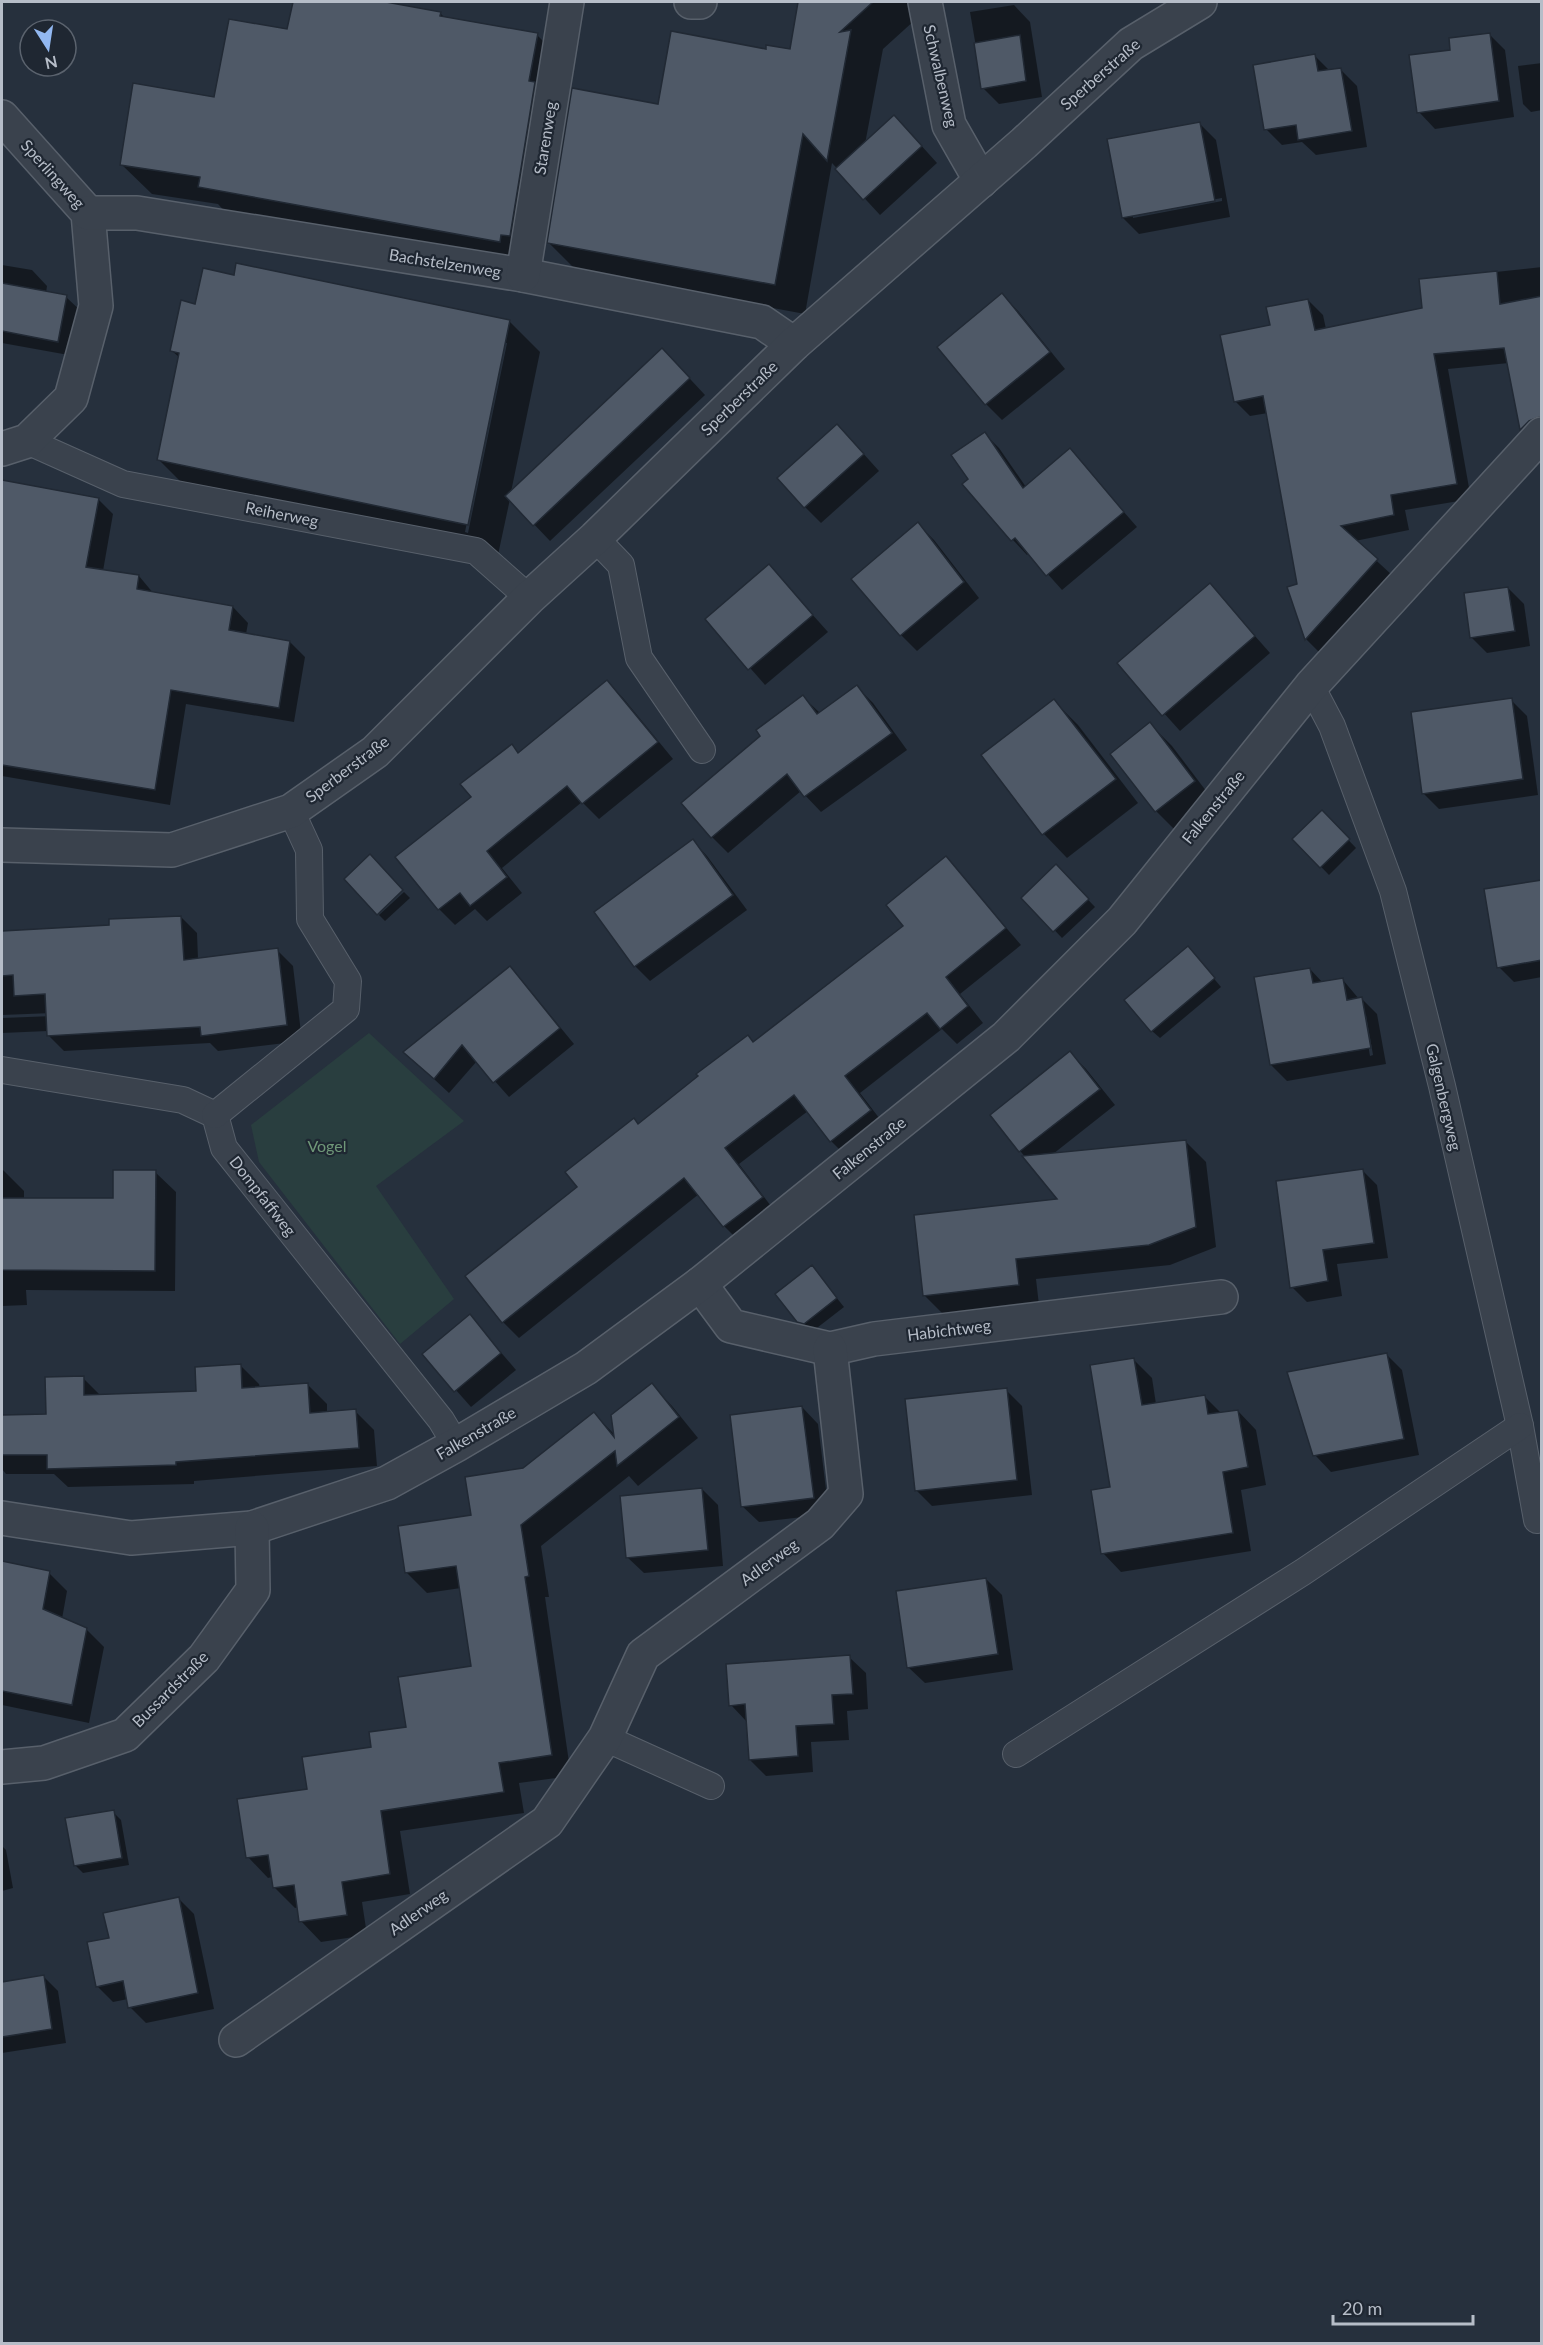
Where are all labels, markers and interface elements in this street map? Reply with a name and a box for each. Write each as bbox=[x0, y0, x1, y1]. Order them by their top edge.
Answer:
north arrow bbox=[18, 18, 78, 78]
street label: Schwalbenweg bbox=[920, 23, 963, 129]
street label: Sperberstraße bbox=[1056, 34, 1143, 113]
text: N bbox=[43, 53, 59, 74]
street label: Starenweg bbox=[529, 100, 560, 176]
street label: Sperlingweg bbox=[18, 135, 89, 212]
street label: Bachstelzenweg bbox=[388, 244, 502, 281]
street label: Sperberstraße bbox=[696, 356, 781, 439]
street label: Reiherweg bbox=[244, 497, 320, 530]
street label: Sperberstraße bbox=[301, 731, 392, 806]
street label: Falkenstraße bbox=[1177, 766, 1248, 847]
street label: Galgenbergweg bbox=[1423, 1041, 1466, 1152]
street label: Falkenstraße bbox=[828, 1112, 909, 1183]
park label: Vogel bbox=[307, 1136, 347, 1155]
street label: Dompfaffweg bbox=[226, 1152, 301, 1240]
street label: Habichtweg bbox=[906, 1315, 992, 1344]
street label: Falkenstraße bbox=[433, 1402, 519, 1463]
street label: Adlerweg bbox=[736, 1534, 801, 1589]
street label: Bussardstraße bbox=[128, 1647, 212, 1731]
street label: Adlerweg bbox=[385, 1885, 451, 1939]
scale bar bbox=[1333, 2288, 1472, 2326]
text: 20 m bbox=[1342, 2297, 1382, 2319]

